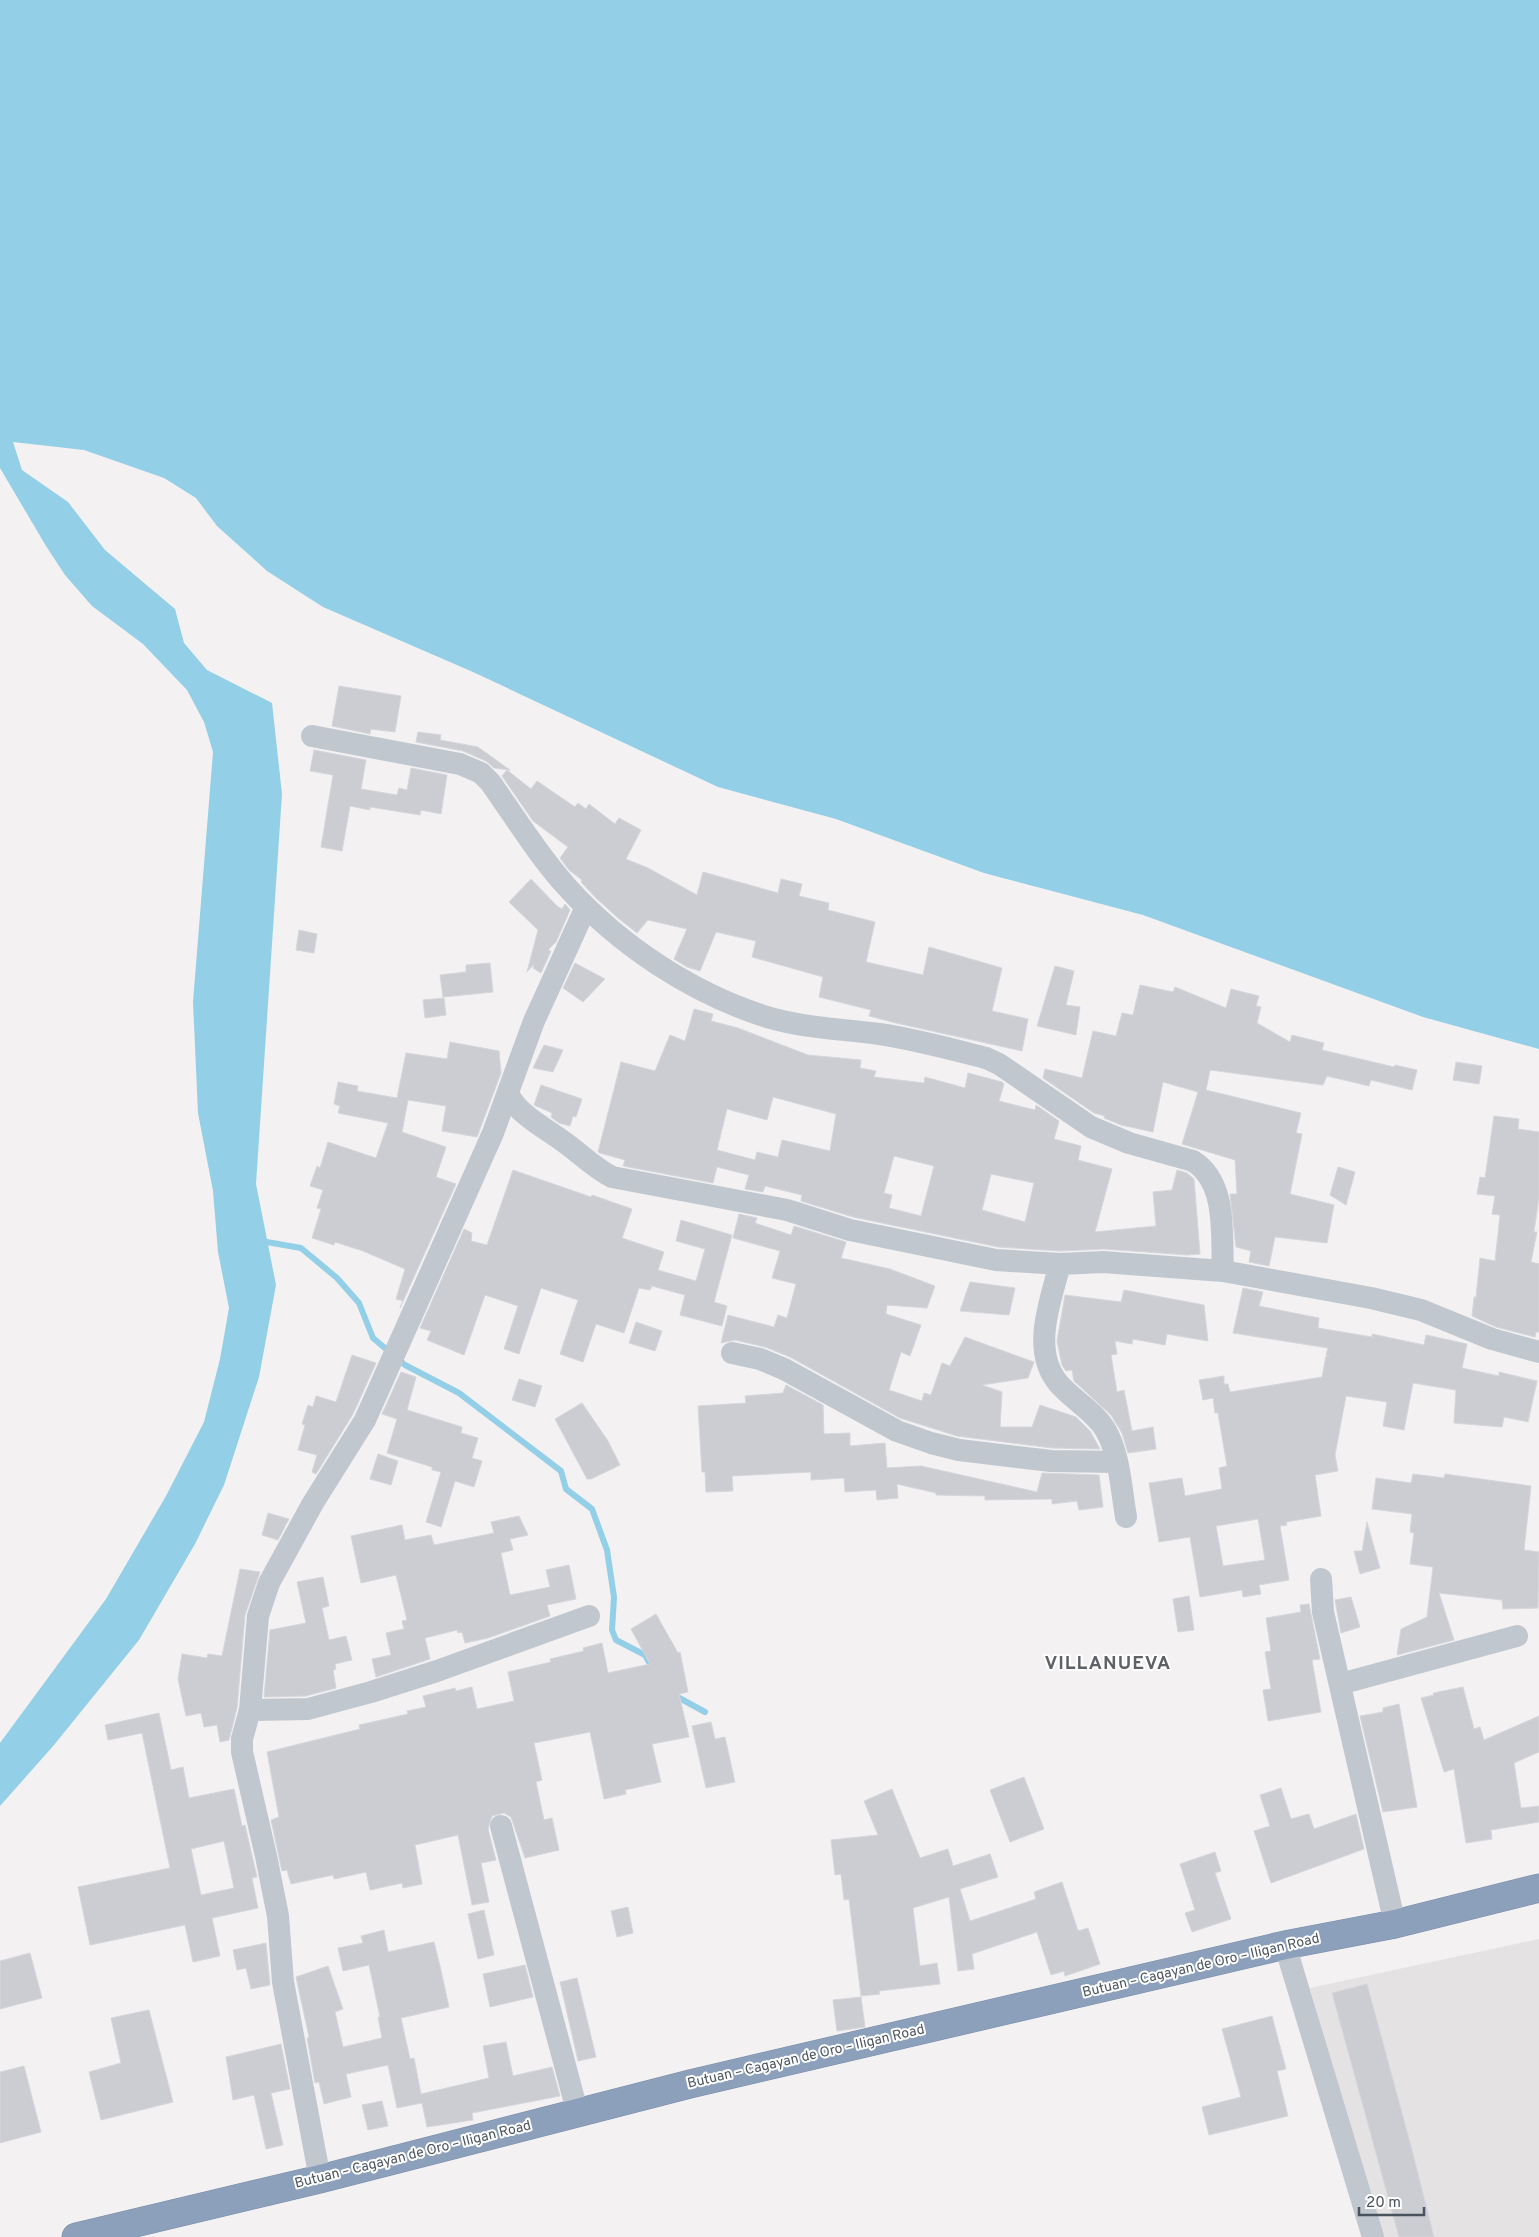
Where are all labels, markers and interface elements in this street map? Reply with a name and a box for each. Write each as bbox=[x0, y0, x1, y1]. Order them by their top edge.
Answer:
district label: VILLANUEVA bbox=[1045, 1652, 1171, 1676]
street label: Butuan – Cagayan de Oro – Iligan Road bbox=[1081, 1930, 1321, 2002]
street label: Butuan – Cagayan de Oro – Iligan Road bbox=[686, 2021, 926, 2093]
street label: Butuan – Cagayan de Oro – Iligan Road bbox=[293, 2117, 533, 2193]
scale bar bbox=[1359, 2184, 1424, 2216]
text: 20 m bbox=[1366, 2194, 1401, 2213]

